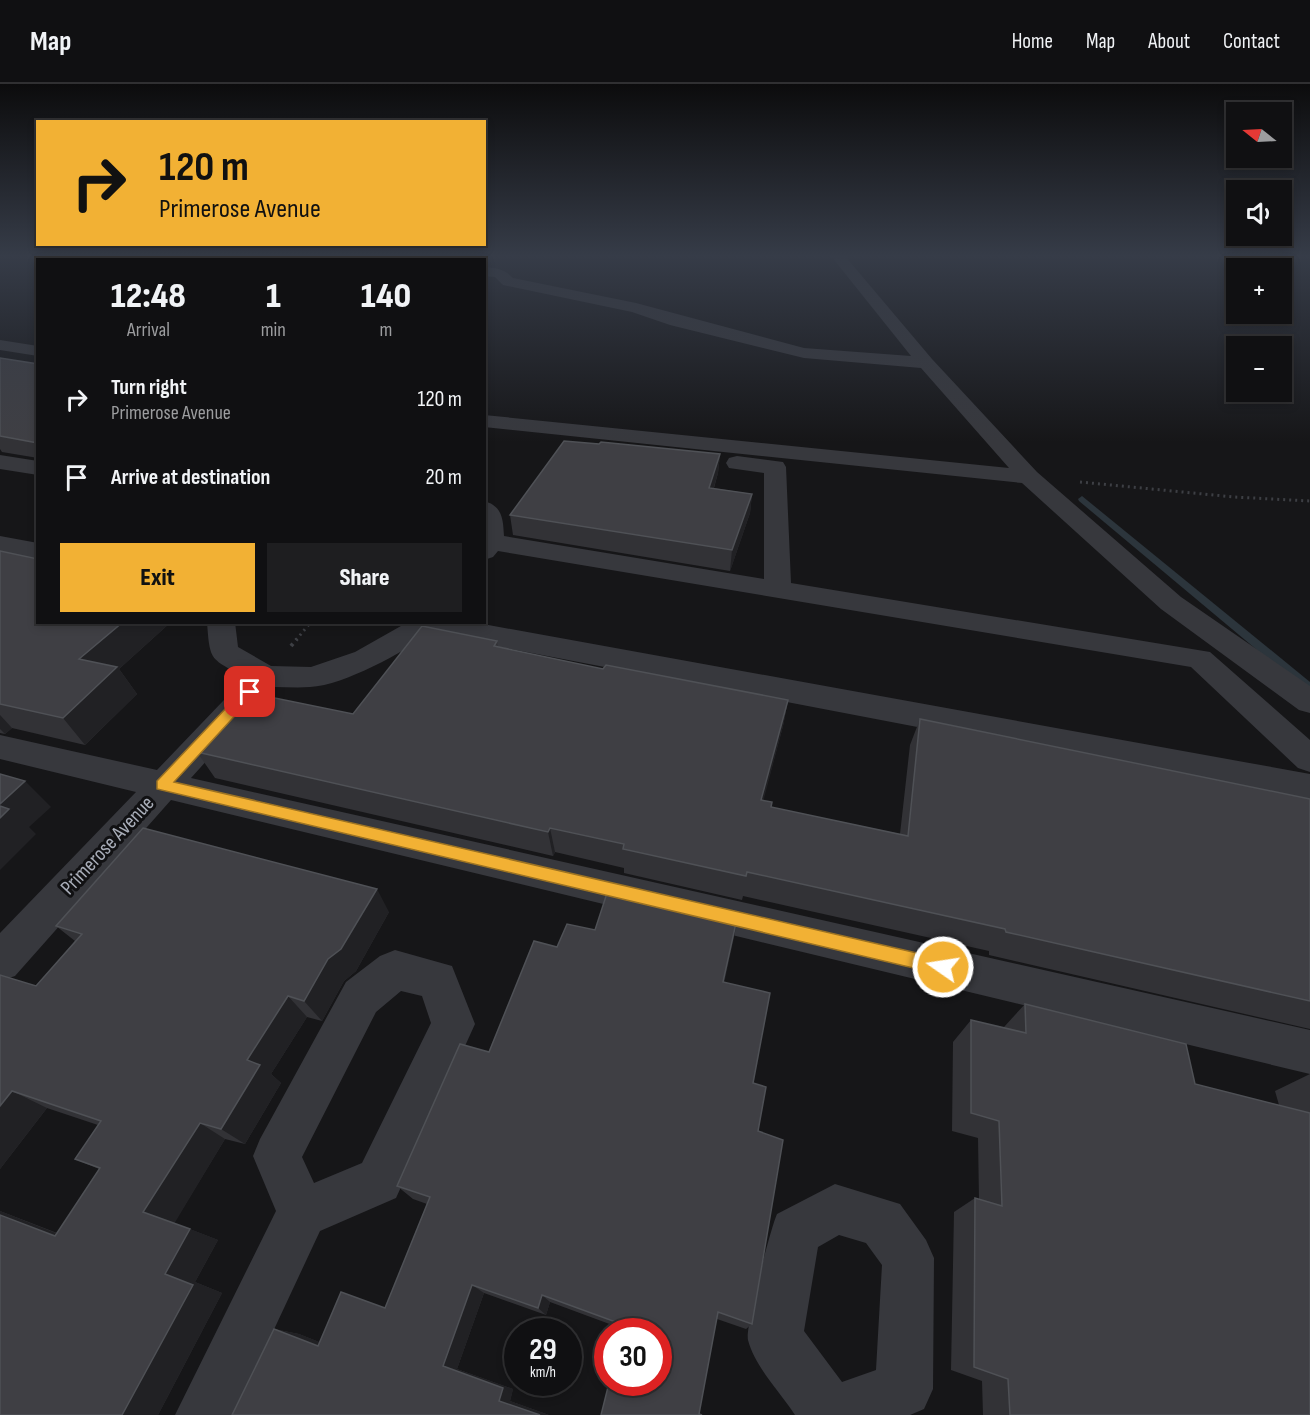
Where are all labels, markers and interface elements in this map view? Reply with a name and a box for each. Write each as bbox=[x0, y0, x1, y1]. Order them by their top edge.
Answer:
text: Map bbox=[30, 25, 71, 58]
text: Home bbox=[1012, 29, 1053, 54]
text: Map bbox=[1086, 29, 1115, 54]
text: About bbox=[1148, 29, 1190, 54]
text: Contact bbox=[1223, 29, 1280, 54]
north arrow bbox=[1226, 102, 1292, 168]
map controls bbox=[1226, 102, 1292, 402]
text: 120 m bbox=[159, 142, 249, 193]
icon: right bbox=[60, 144, 138, 222]
button: sound bbox=[1226, 180, 1292, 246]
text: Primerose Avenue bbox=[159, 193, 321, 225]
button: + bbox=[1226, 258, 1292, 324]
text: 12:48 bbox=[111, 275, 186, 318]
text: 1 bbox=[266, 275, 281, 318]
text: 140 bbox=[361, 275, 411, 318]
text: Arrival bbox=[127, 318, 170, 342]
text: min bbox=[261, 318, 286, 342]
text: m bbox=[380, 318, 392, 342]
button: − bbox=[1226, 336, 1292, 402]
text: Turn right bbox=[111, 374, 187, 401]
icon: right bbox=[60, 383, 93, 416]
text: 120 m bbox=[418, 386, 462, 413]
text: Primerose Avenue bbox=[111, 401, 231, 425]
icon: arrive bbox=[60, 461, 93, 494]
text: Arrive at destination bbox=[111, 464, 270, 491]
text: 20 m bbox=[426, 464, 462, 491]
button: Exit bbox=[60, 543, 255, 612]
button: Share bbox=[267, 543, 462, 612]
pin bbox=[224, 666, 275, 717]
icon: arrive bbox=[233, 675, 266, 708]
street label: Primerose Avenue bbox=[55, 791, 159, 900]
position arrow bbox=[911, 935, 975, 999]
speed limit sign: 30 bbox=[594, 1318, 672, 1396]
text: 29 bbox=[529, 1332, 557, 1368]
text: km/h bbox=[530, 1363, 556, 1382]

